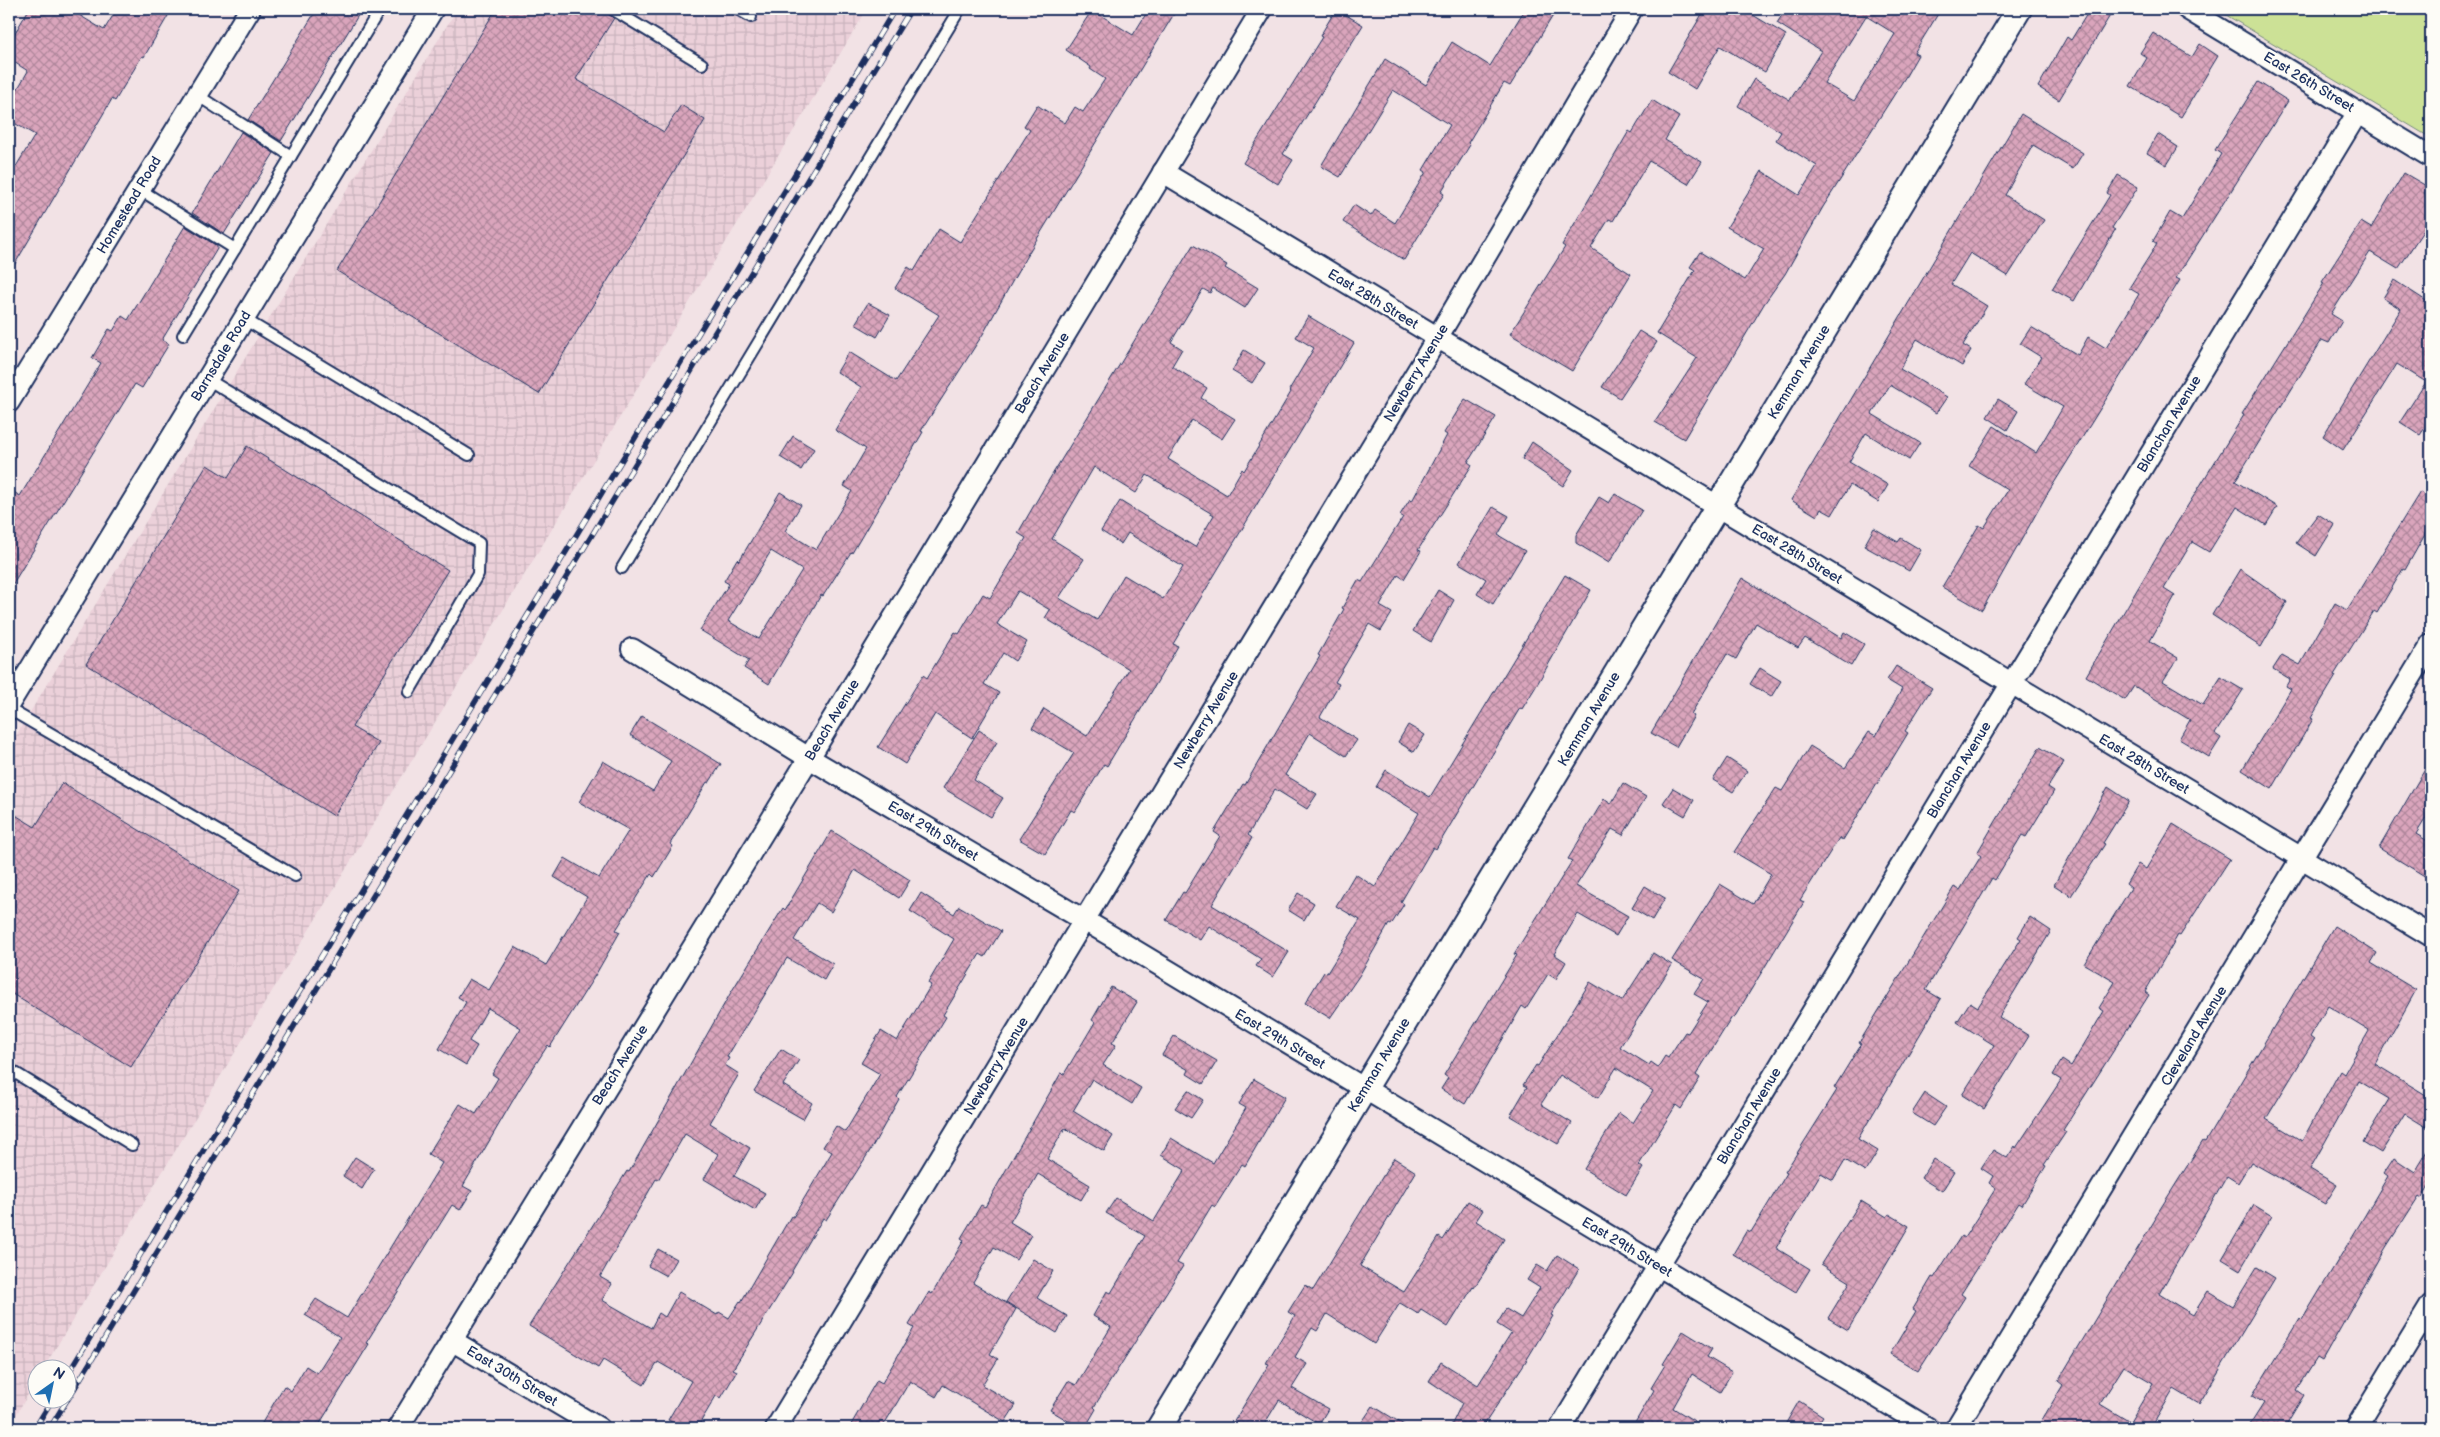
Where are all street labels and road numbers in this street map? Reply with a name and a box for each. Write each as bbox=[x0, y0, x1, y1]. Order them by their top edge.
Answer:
street label: East 26th Street bbox=[2260, 48, 2358, 116]
street label: Homestead Road bbox=[93, 153, 165, 257]
street label: East 28th Street bbox=[1325, 265, 1422, 333]
street label: Barnsdale Road bbox=[187, 308, 255, 404]
street label: Newberry Avenue bbox=[1380, 321, 1452, 425]
street label: Kemman Avenue bbox=[1764, 322, 1834, 422]
street label: Beach Avenue bbox=[1011, 329, 1073, 417]
street label: Blanchan Avenue bbox=[2133, 372, 2205, 476]
street label: East 28th Street bbox=[1749, 520, 1846, 588]
street label: Newberry Avenue bbox=[1170, 668, 1242, 772]
street label: Kemman Avenue bbox=[1554, 669, 1624, 769]
street label: Beach Avenue bbox=[801, 676, 863, 764]
street label: Blanchan Avenue bbox=[1923, 718, 1995, 822]
street label: East 28th Street bbox=[2096, 730, 2193, 798]
street label: East 29th Street bbox=[885, 797, 982, 865]
street label: Cleveland Avenue bbox=[2157, 983, 2231, 1089]
street label: East 29th Street bbox=[1232, 1005, 1329, 1073]
street label: Newberry Avenue bbox=[960, 1014, 1032, 1118]
street label: Kemman Avenue bbox=[1344, 1015, 1414, 1115]
street label: Beach Avenue bbox=[588, 1022, 652, 1108]
street label: Blanchan Avenue bbox=[1713, 1064, 1785, 1168]
street label: East 29th Street bbox=[1579, 1213, 1676, 1281]
street label: East 30th Street bbox=[463, 1342, 561, 1410]

